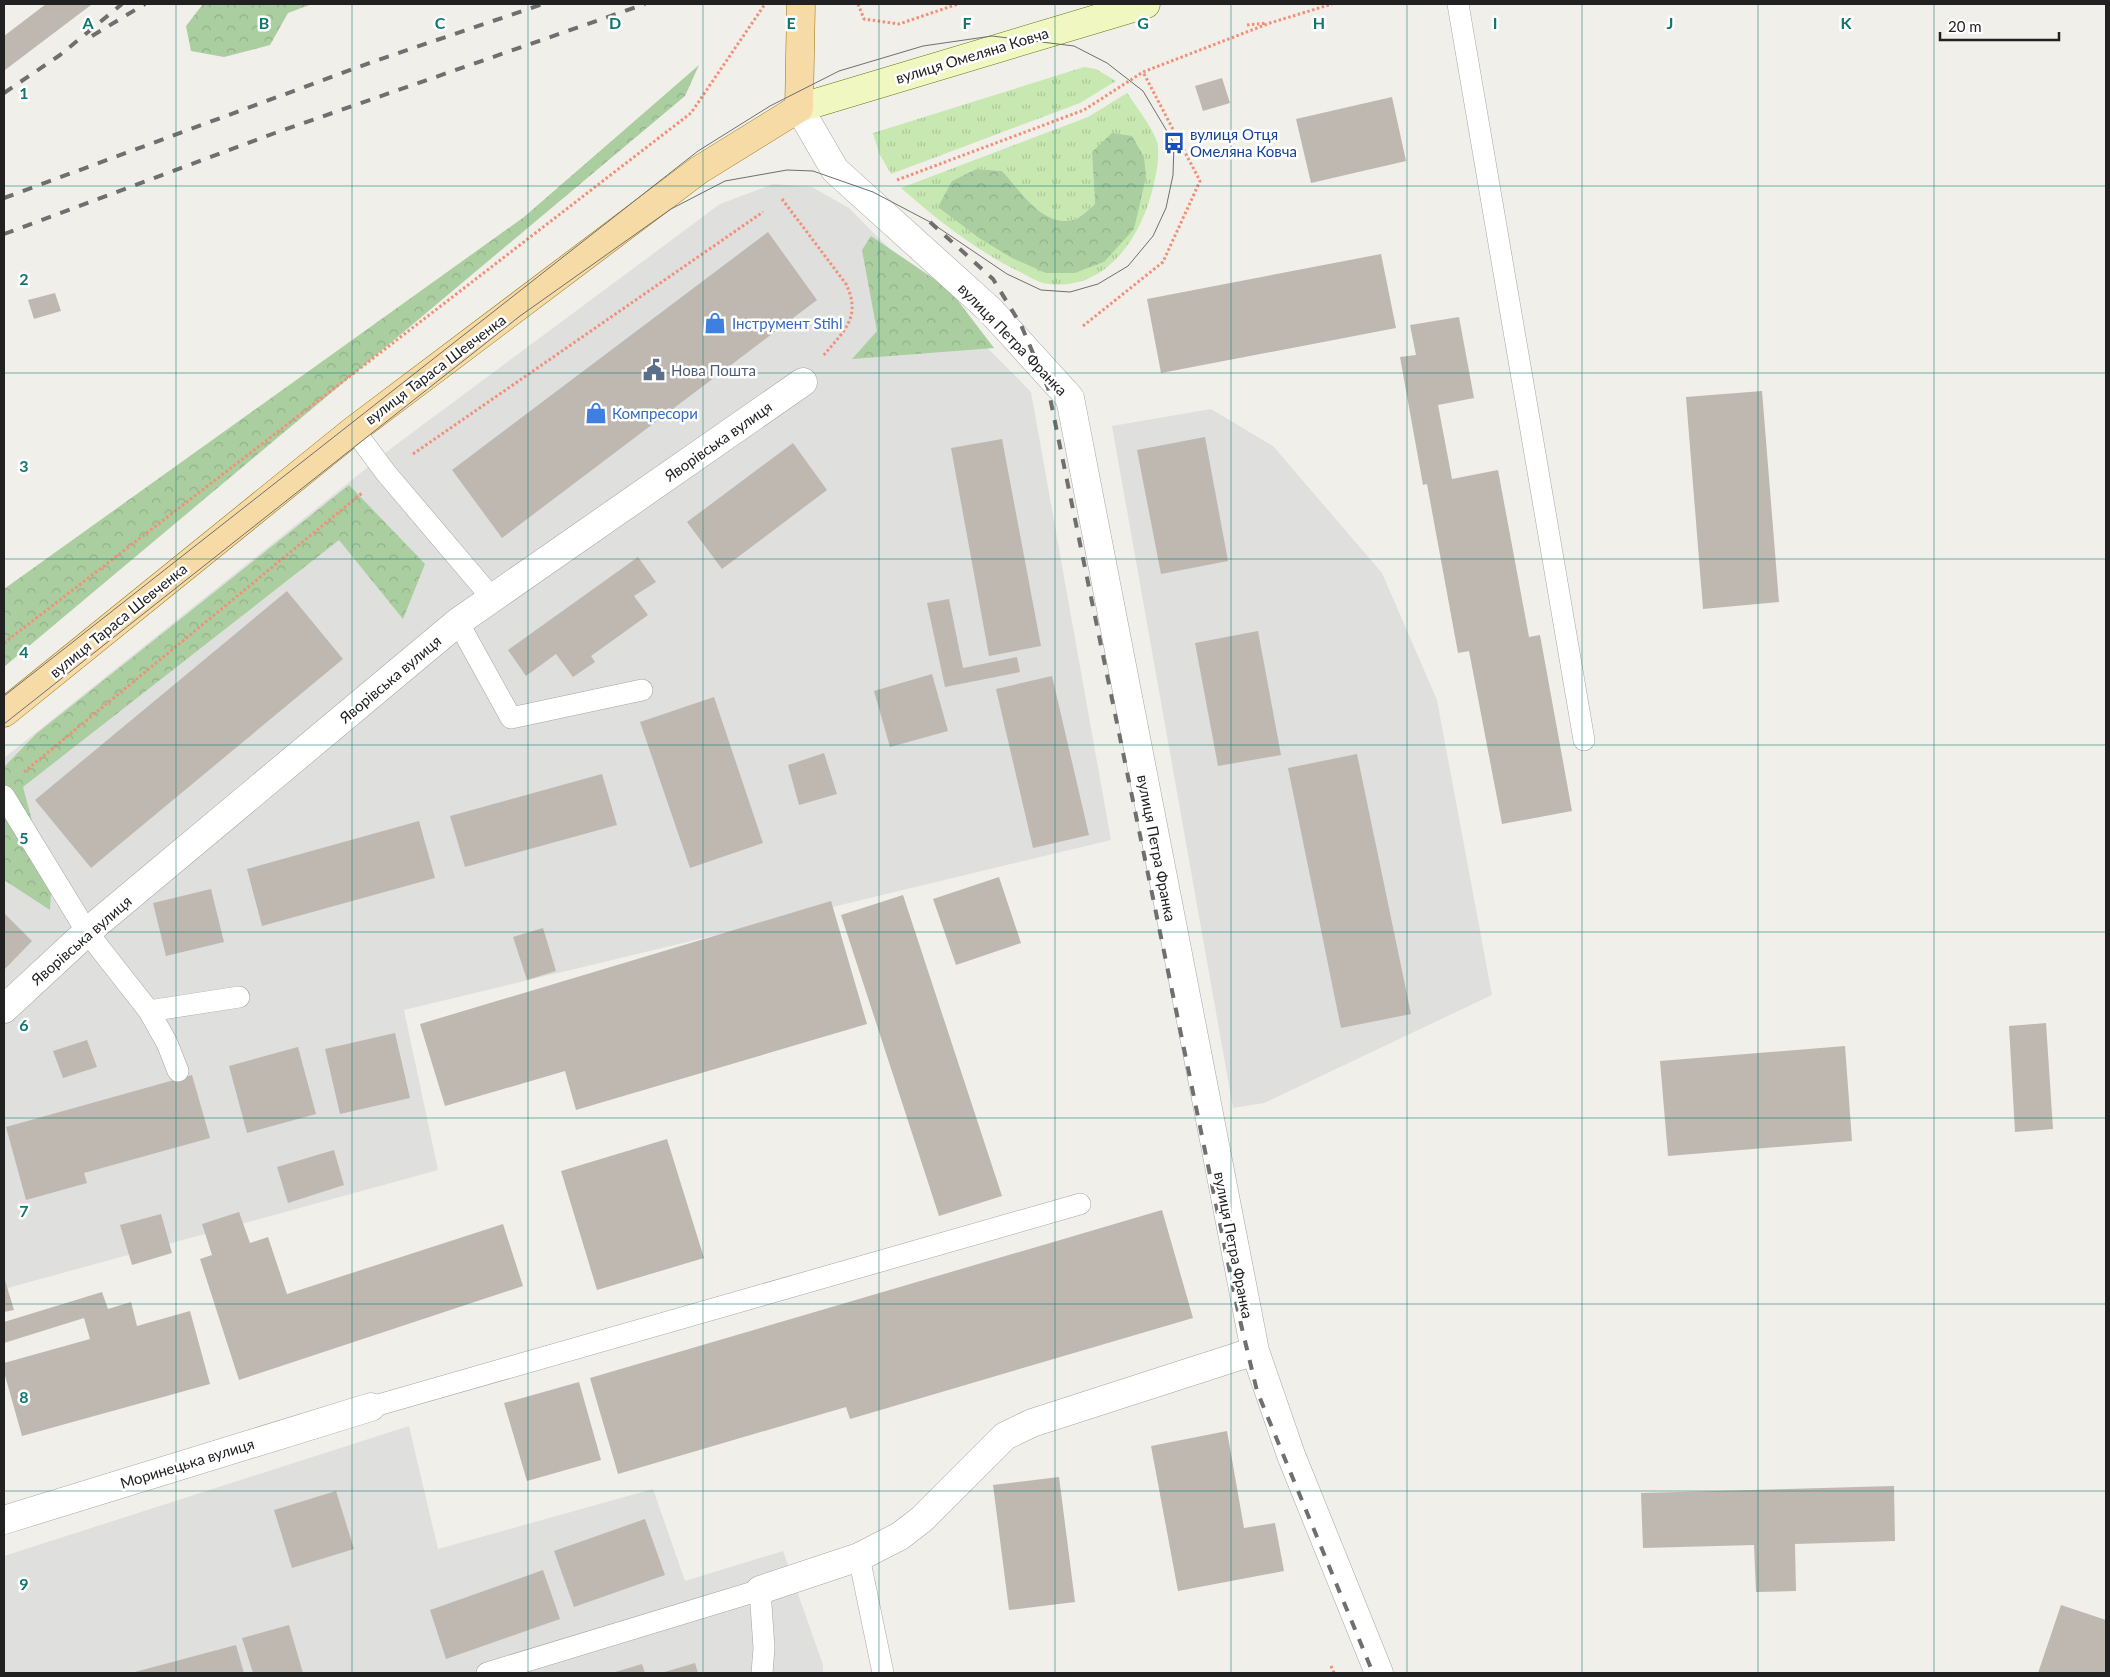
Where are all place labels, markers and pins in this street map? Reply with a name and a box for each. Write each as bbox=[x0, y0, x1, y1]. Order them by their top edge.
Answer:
place label: вулиця Отця Омеляна Ковча bbox=[1190, 125, 1297, 160]
bus stop icon: вулиця Отця Омеляна Ковча bbox=[1161, 130, 1187, 156]
shop icon: Інструмент Stihl bbox=[702, 310, 728, 336]
place label: Інструмент Stihl bbox=[732, 314, 843, 332]
public building icon: Нова Пошта bbox=[641, 357, 667, 383]
place label: Нова Пошта bbox=[671, 361, 756, 379]
shop icon: Компресори bbox=[583, 400, 609, 426]
place label: Компресори bbox=[612, 404, 698, 422]

